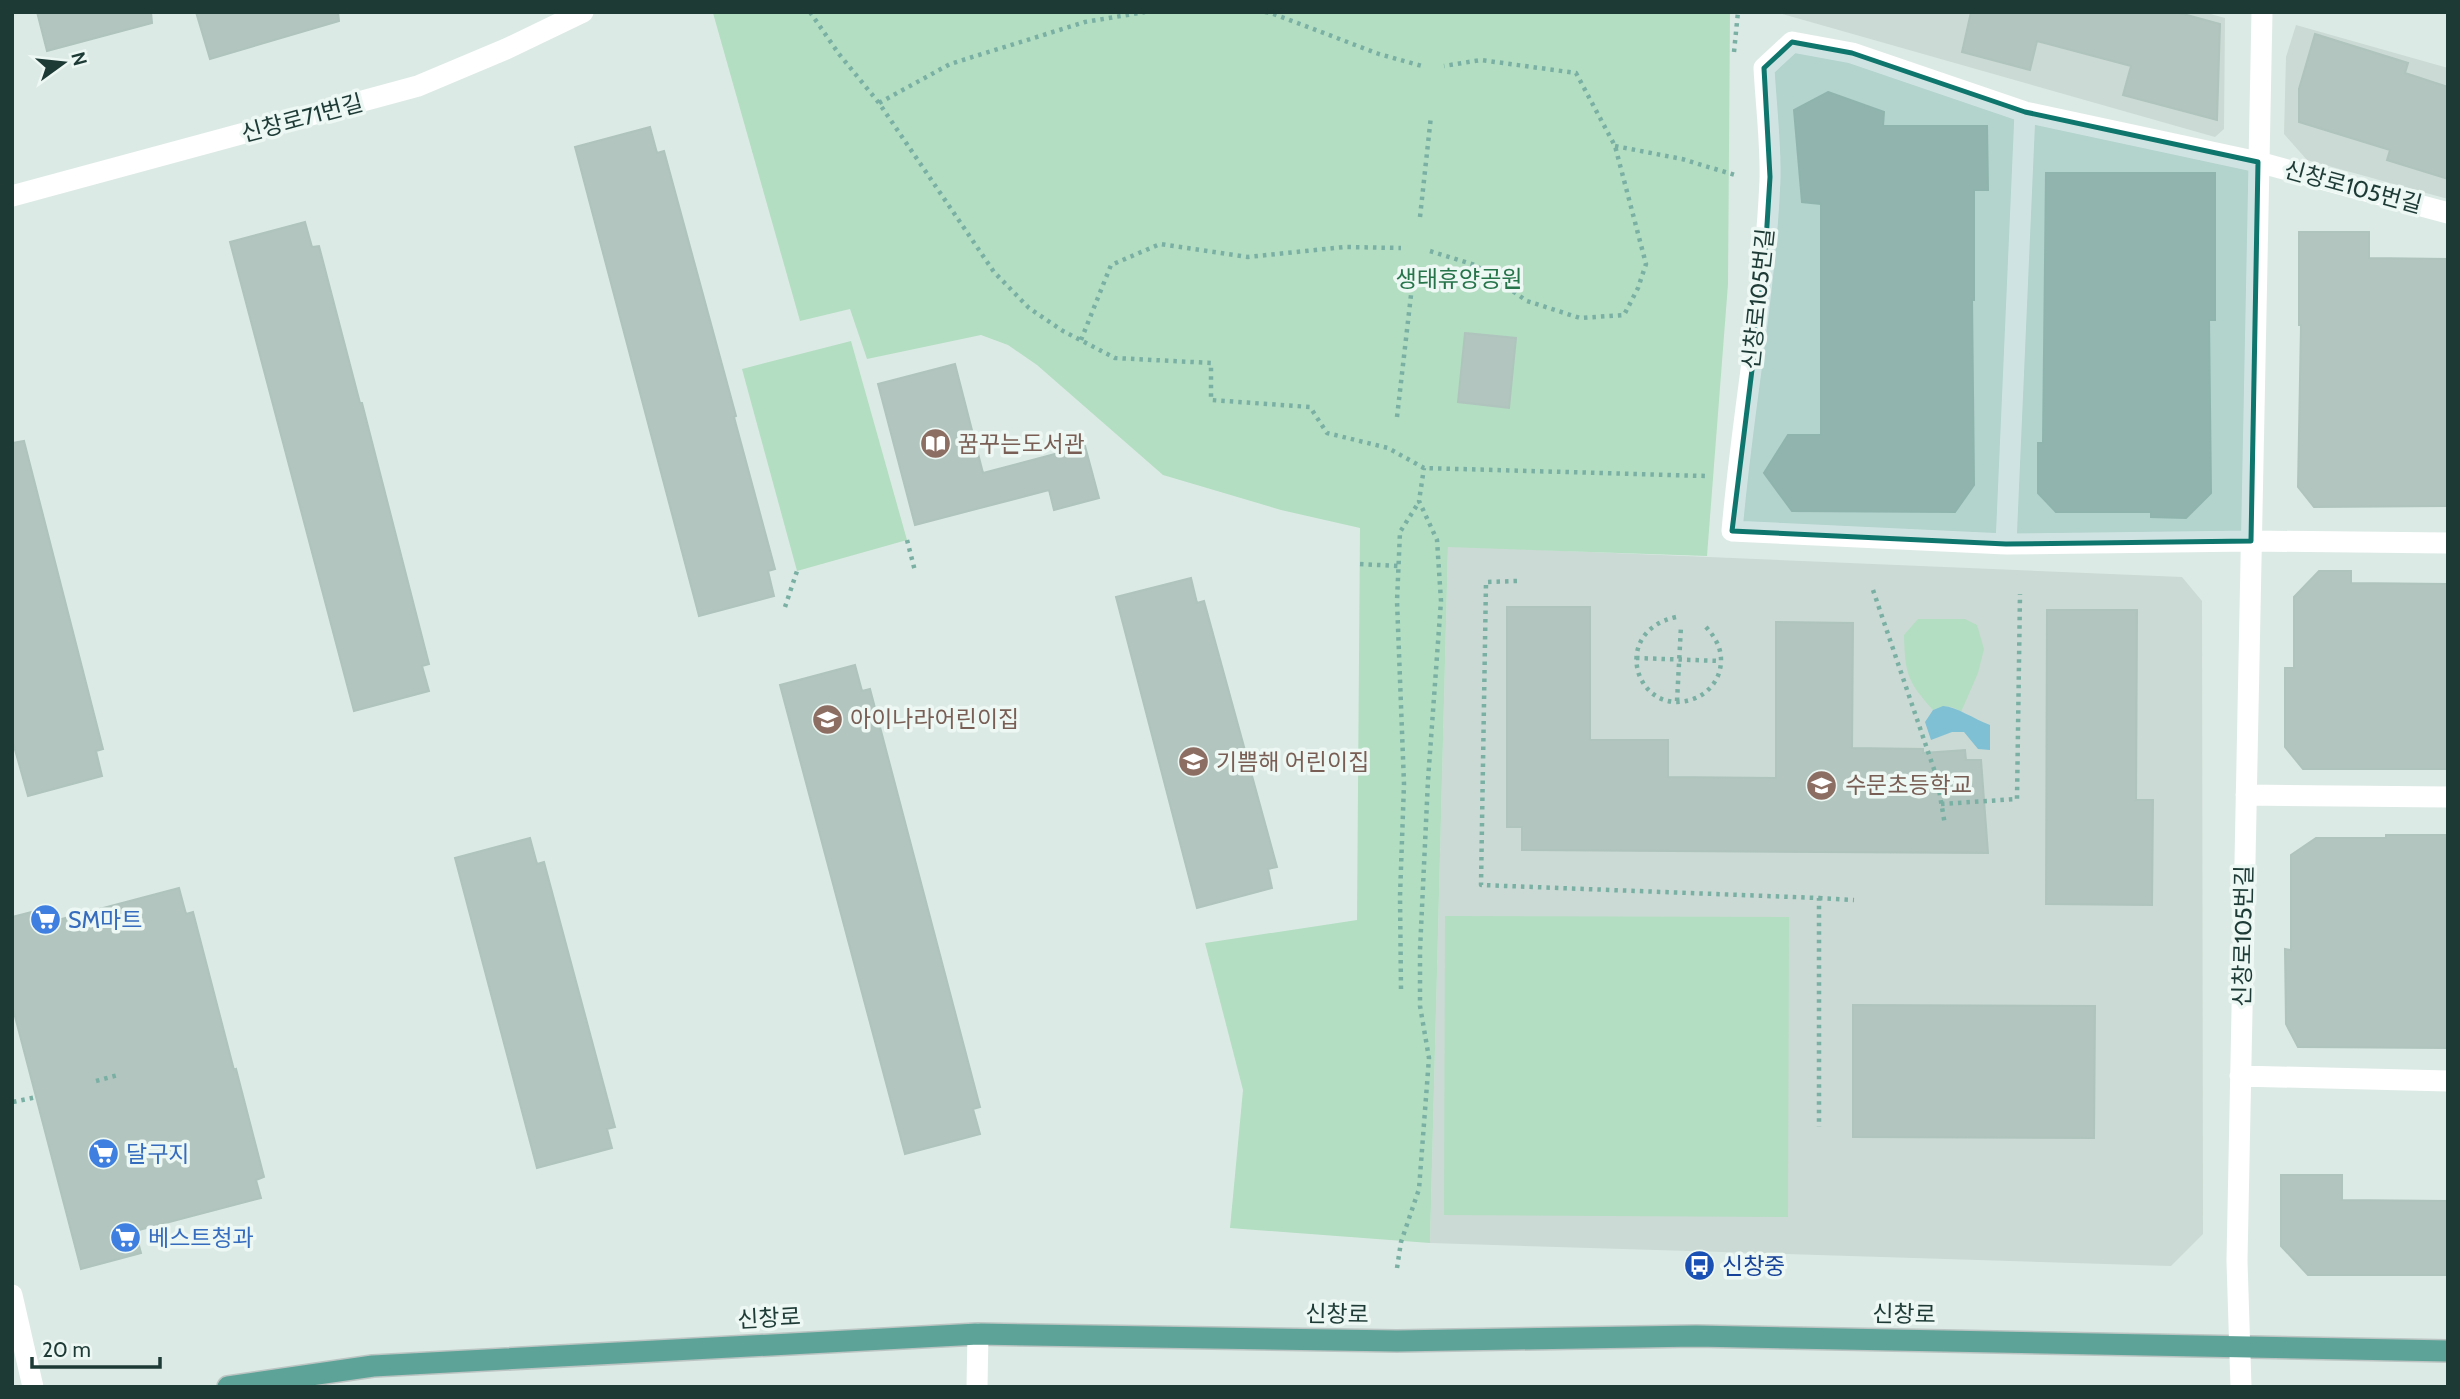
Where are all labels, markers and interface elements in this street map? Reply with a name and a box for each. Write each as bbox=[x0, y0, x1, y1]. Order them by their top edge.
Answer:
north arrow bbox=[28, 28, 98, 98]
text: N bbox=[66, 49, 92, 68]
street label: 신창로71번길 bbox=[238, 88, 366, 148]
street label: 신창로105번길 bbox=[2281, 155, 2425, 219]
street label: 신창로105번길 bbox=[1737, 227, 1779, 371]
park label: 생태휴양공원 bbox=[1396, 265, 1522, 293]
library icon: 꿈꾸는도서관 bbox=[918, 427, 952, 461]
place label: 꿈꾸는도서관 bbox=[958, 430, 1085, 458]
school or university icon: 아이나라어린이집 bbox=[810, 702, 844, 736]
place label: 아이나라어린이집 bbox=[850, 705, 1019, 733]
school or university icon: 기쁨해 어린이집 bbox=[1176, 745, 1210, 779]
place label: 기쁨해 어린이집 bbox=[1216, 748, 1369, 776]
school or university icon: 수문초등학교 bbox=[1805, 768, 1839, 802]
place label: 수문초등학교 bbox=[1845, 771, 1972, 799]
street label: 신창로105번길 bbox=[2228, 865, 2258, 1007]
supermarket icon: SM마트 bbox=[28, 903, 62, 937]
place label: SM마트 bbox=[68, 906, 142, 934]
supermarket icon: 달구지 bbox=[86, 1137, 120, 1171]
place label: 달구지 bbox=[126, 1140, 189, 1168]
supermarket icon: 베스트청과 bbox=[108, 1221, 142, 1255]
place label: 베스트청과 bbox=[148, 1224, 254, 1252]
bus stop icon: 신창중 bbox=[1682, 1249, 1716, 1283]
place label: 신창중 bbox=[1722, 1252, 1785, 1280]
street label: 신창로 bbox=[1305, 1299, 1369, 1329]
street label: 신창로 bbox=[1872, 1299, 1936, 1329]
street label: 신창로 bbox=[737, 1302, 801, 1334]
scale bar bbox=[32, 1326, 159, 1370]
text: 20 m bbox=[42, 1337, 91, 1362]

